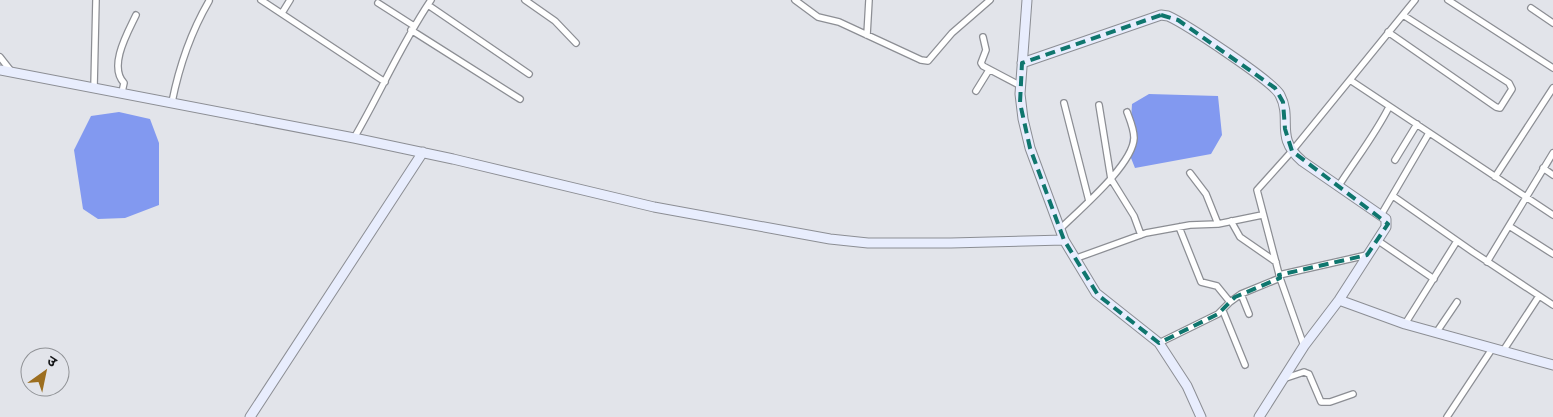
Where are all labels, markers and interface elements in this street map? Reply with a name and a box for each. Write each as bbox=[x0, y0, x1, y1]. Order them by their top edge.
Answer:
north arrow bbox=[20, 347, 70, 397]
text: उ bbox=[44, 351, 61, 371]

